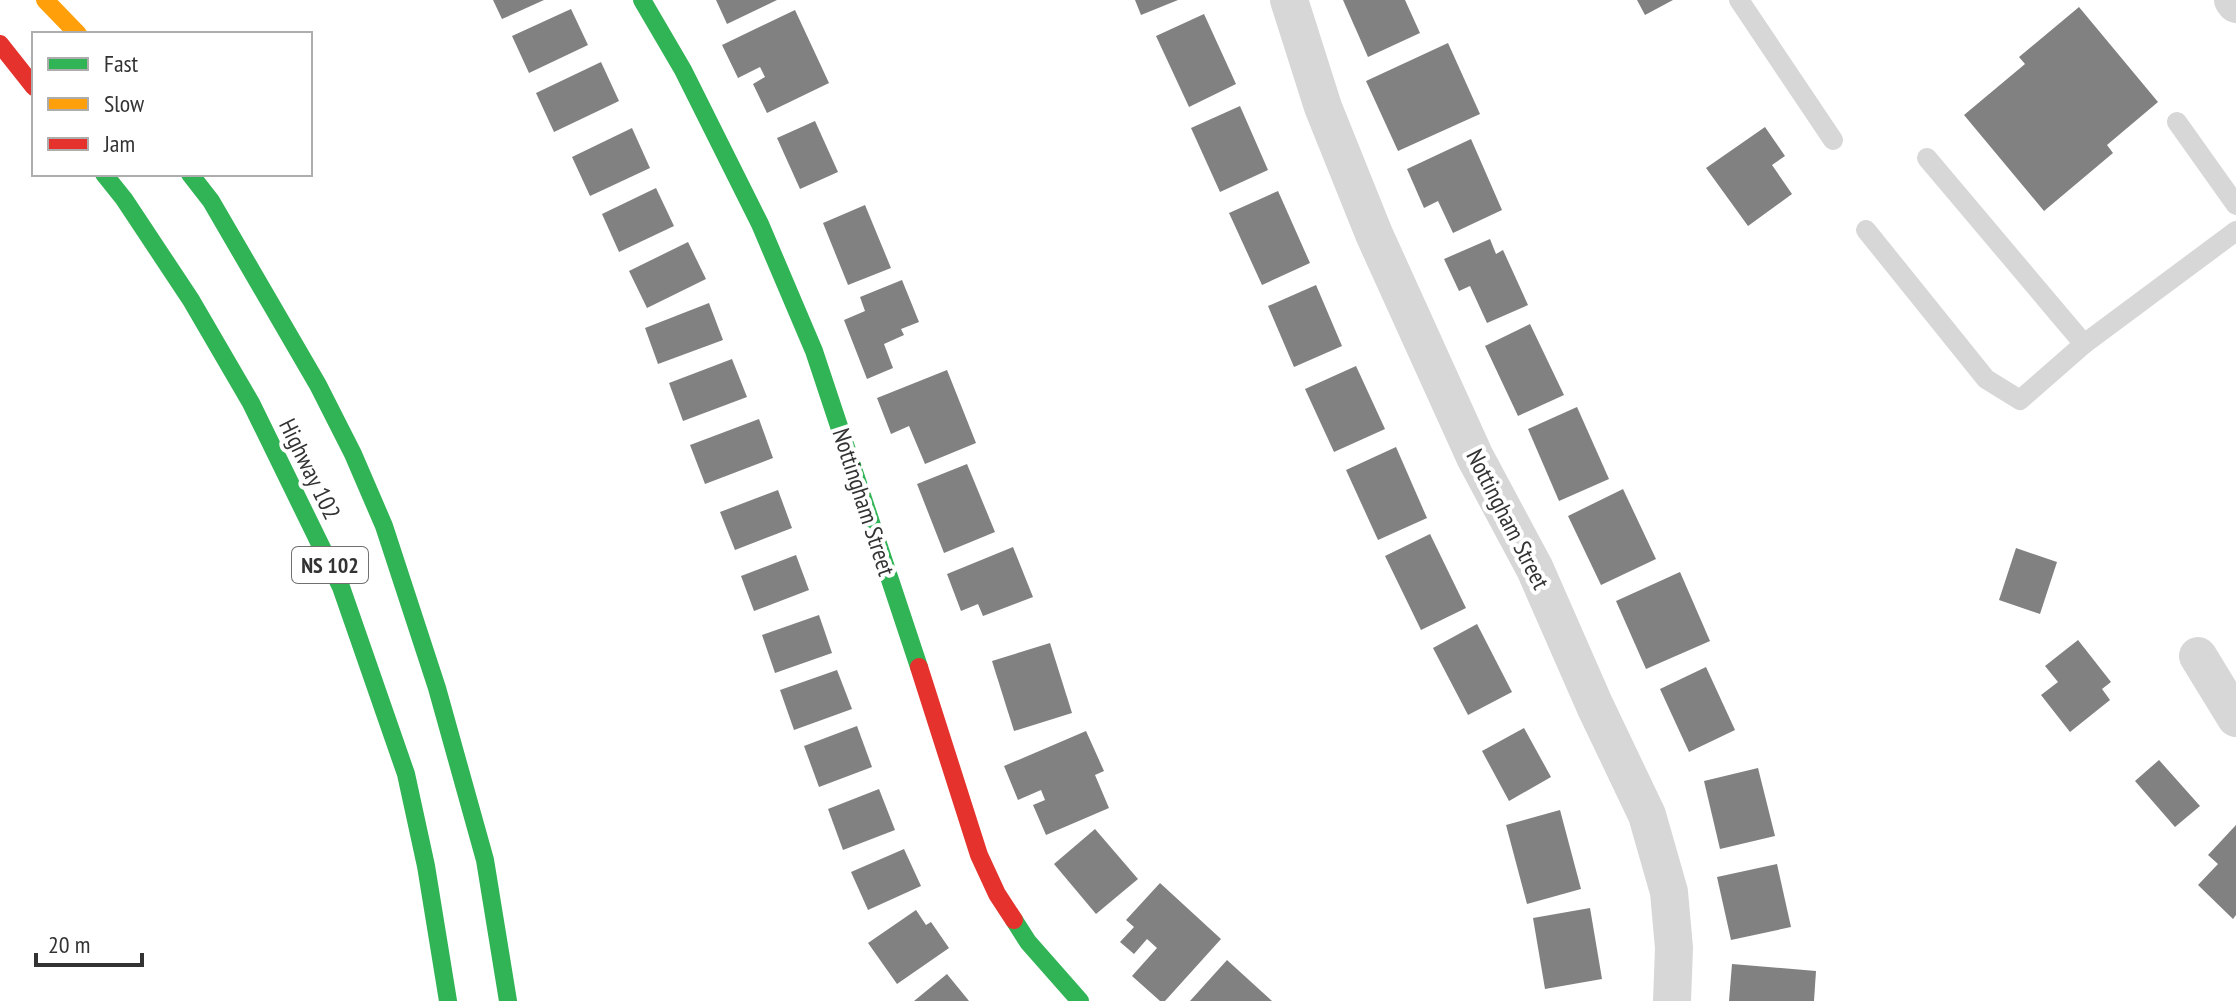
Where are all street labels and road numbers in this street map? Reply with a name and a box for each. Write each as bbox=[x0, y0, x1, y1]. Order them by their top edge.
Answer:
street label: Highway 102 bbox=[272, 413, 348, 525]
street label: Nottingham Street bbox=[826, 424, 903, 580]
street label: Nottingham Street bbox=[1459, 444, 1557, 595]
road number: NS 102 bbox=[292, 547, 368, 583]

